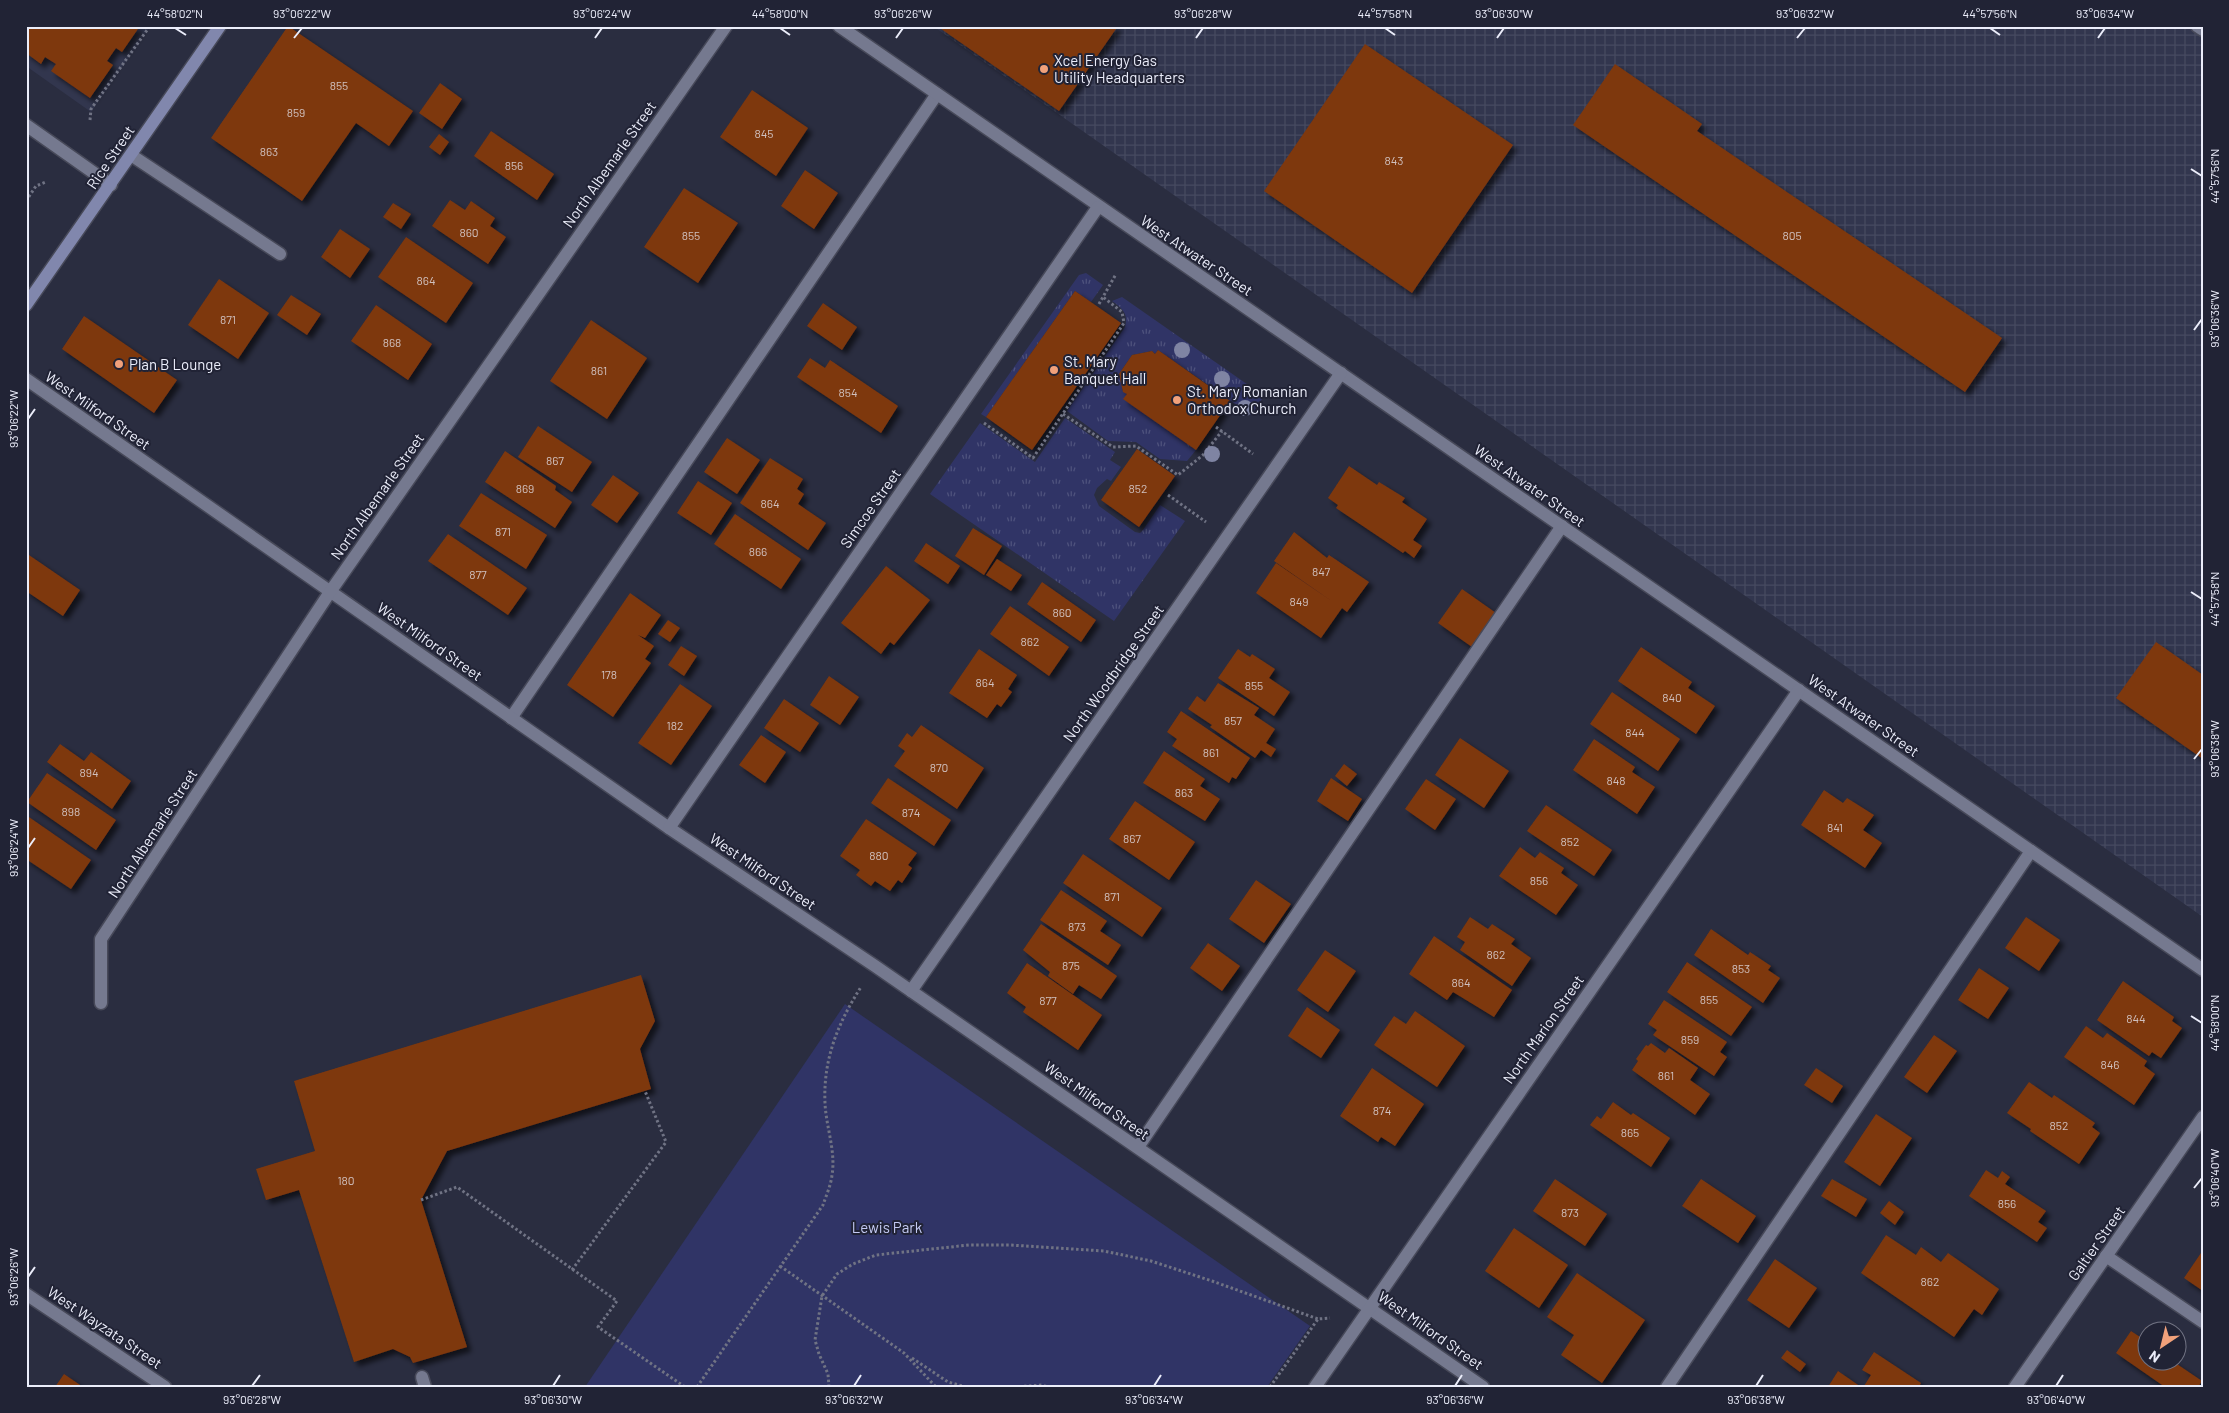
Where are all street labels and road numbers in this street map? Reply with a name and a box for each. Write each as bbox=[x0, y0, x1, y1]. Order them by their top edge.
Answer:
street label: North Albemarle Street bbox=[559, 97, 659, 231]
street label: Rice Street bbox=[82, 122, 138, 192]
street label: West Atwater Street bbox=[1138, 211, 1256, 299]
street label: West Milford Street bbox=[42, 367, 154, 453]
street label: North Albemarle Street bbox=[327, 429, 427, 563]
street label: West Atwater Street bbox=[1471, 440, 1589, 530]
street label: Simcoe Street bbox=[836, 465, 904, 551]
street label: West Milford Street bbox=[374, 598, 486, 684]
street label: North Woodbridge Street bbox=[1059, 601, 1167, 745]
street label: West Atwater Street bbox=[1805, 670, 1923, 760]
street label: North Albemarle Street bbox=[104, 765, 200, 901]
street label: West Milford Street bbox=[706, 829, 820, 913]
street label: North Marion Street bbox=[1499, 971, 1587, 1087]
street label: West Milford Street bbox=[1041, 1057, 1153, 1143]
street label: Galtier Street bbox=[2064, 1202, 2128, 1284]
street label: West Wayzata Street bbox=[44, 1282, 166, 1372]
street label: West Milford Street bbox=[1375, 1287, 1487, 1373]

